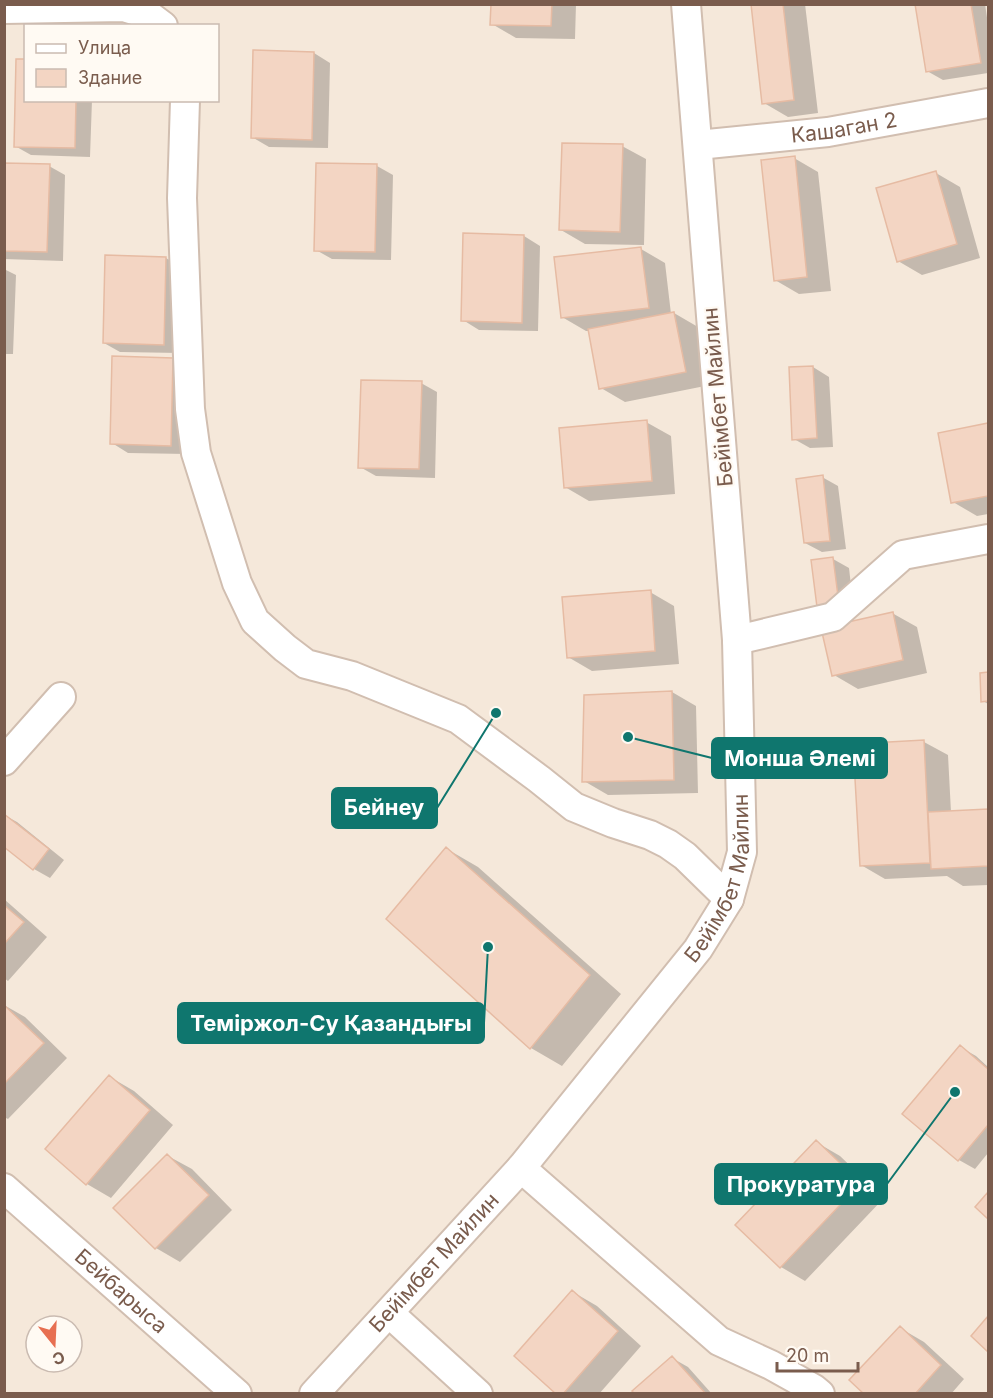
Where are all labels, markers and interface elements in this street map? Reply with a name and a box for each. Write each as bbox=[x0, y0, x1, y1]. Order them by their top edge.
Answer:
legend bbox=[24, 24, 219, 102]
text: Улица bbox=[78, 37, 131, 58]
text: Здание bbox=[78, 67, 142, 88]
street label: Кашаган 2 bbox=[790, 107, 899, 148]
street label: Бейімбет Майлин bbox=[697, 306, 738, 488]
callout: Монша Әлемі bbox=[712, 738, 887, 778]
text: Монша Әлемі bbox=[724, 745, 876, 771]
callout: Бейнеу bbox=[332, 788, 437, 828]
street label: Бейімбет Майлин bbox=[679, 793, 754, 967]
text: Бейнеу bbox=[344, 794, 424, 820]
callout: Теміржол-Су Қазандығы bbox=[178, 1003, 484, 1043]
text: Теміржол-Су Қазандығы bbox=[190, 1010, 472, 1036]
callout: Прокуратура bbox=[715, 1164, 887, 1204]
text: Прокуратура bbox=[727, 1171, 875, 1197]
street label: Бейімбет Майлин bbox=[364, 1188, 504, 1337]
street label: Бейбарыса bbox=[70, 1244, 172, 1338]
north arrow bbox=[24, 1314, 84, 1374]
scale bar bbox=[777, 1335, 858, 1373]
text: 20 m bbox=[786, 1345, 829, 1366]
text: С bbox=[50, 1347, 67, 1370]

